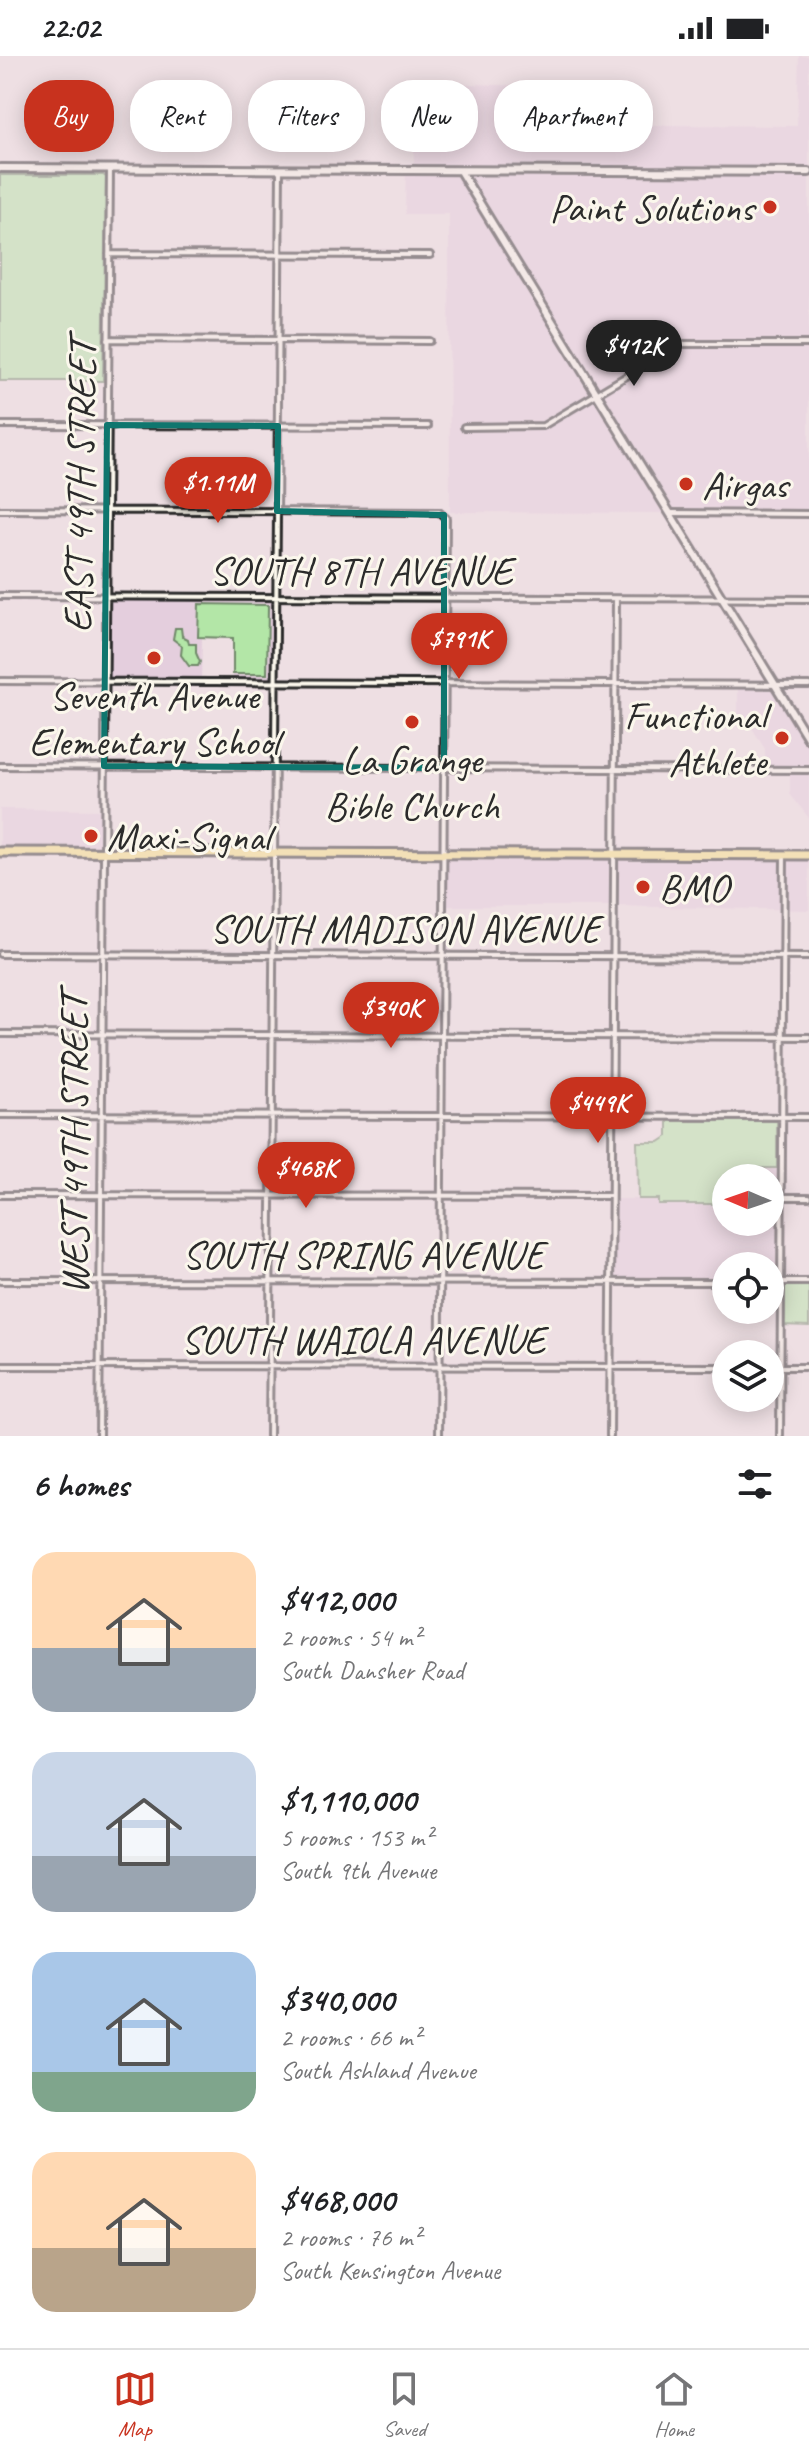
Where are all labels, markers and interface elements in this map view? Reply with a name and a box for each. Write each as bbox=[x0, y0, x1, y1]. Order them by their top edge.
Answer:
text: 22:02 bbox=[40, 9, 100, 47]
chip: Buy bbox=[24, 80, 114, 152]
chip: Rent bbox=[130, 80, 232, 152]
chip: Filters bbox=[248, 80, 365, 152]
chip: New bbox=[381, 80, 478, 152]
chip: Apartment bbox=[494, 80, 653, 152]
place label: Paint Solutions bbox=[550, 183, 757, 233]
marker: Paint Solutions bbox=[761, 198, 779, 216]
pin: $412K bbox=[578, 320, 690, 388]
street label: EAST 49TH STREET bbox=[52, 329, 108, 633]
text: $412K bbox=[604, 329, 664, 362]
pin: $1.11M bbox=[153, 457, 283, 525]
place label: Airgas bbox=[702, 460, 791, 510]
text: $1.11M bbox=[183, 466, 253, 499]
marker: Airgas bbox=[677, 475, 695, 493]
street label: SOUTH 8TH AVENUE bbox=[210, 546, 517, 596]
pin: $791K bbox=[403, 613, 515, 681]
text: $791K bbox=[429, 622, 489, 655]
marker: Seventh Avenue Elementary School bbox=[145, 649, 163, 667]
place label: Seventh Avenue Elementary School bbox=[29, 671, 285, 767]
place label: Functional Athlete bbox=[624, 691, 772, 787]
marker: La Grange Bible Church bbox=[403, 713, 421, 731]
marker: Functional Athlete bbox=[773, 729, 791, 747]
place label: La Grange Bible Church bbox=[325, 735, 500, 831]
place label: Maxi-Signal bbox=[107, 812, 276, 862]
marker: Maxi-Signal bbox=[82, 827, 100, 845]
place label: BMO bbox=[659, 863, 733, 913]
marker: BMO bbox=[634, 878, 652, 896]
street label: SOUTH MADISON AVENUE bbox=[210, 904, 605, 954]
pin: $340K bbox=[335, 982, 447, 1050]
street label: WEST 49TH STREET bbox=[49, 984, 99, 1295]
text: $340K bbox=[361, 991, 421, 1024]
pin: $449K bbox=[542, 1077, 654, 1145]
text: $449K bbox=[568, 1086, 628, 1119]
pin: $468K bbox=[250, 1142, 362, 1210]
text: $468K bbox=[276, 1151, 336, 1184]
north arrow bbox=[712, 1164, 784, 1236]
map controls bbox=[712, 1164, 784, 1412]
street label: SOUTH SPRING AVENUE bbox=[182, 1230, 549, 1280]
button: locate bbox=[712, 1252, 784, 1324]
street label: SOUTH WAIOLA AVENUE bbox=[181, 1315, 550, 1365]
button: layers bbox=[712, 1340, 784, 1412]
icon: filters bbox=[733, 1462, 777, 1506]
text: 6 homes bbox=[32, 1463, 129, 1506]
text: $412,000 bbox=[280, 1578, 394, 1621]
icon: home bbox=[96, 1584, 192, 1680]
text: 2 rooms · 54 m² bbox=[280, 1621, 421, 1654]
text: South Dansher Road bbox=[280, 1654, 464, 1687]
text: $1,110,000 bbox=[280, 1778, 416, 1821]
icon: home bbox=[96, 1784, 192, 1880]
text: 5 rooms · 153 m² bbox=[280, 1821, 432, 1854]
text: South 9th Avenue bbox=[280, 1854, 436, 1887]
text: $340,000 bbox=[280, 1978, 394, 2021]
icon: home bbox=[96, 1984, 192, 2080]
text: 2 rooms · 66 m² bbox=[280, 2021, 421, 2054]
text: South Ashland Avenue bbox=[280, 2054, 476, 2087]
text: $468,000 bbox=[280, 2178, 395, 2221]
icon: home bbox=[96, 2184, 192, 2280]
text: 2 rooms · 76 m² bbox=[280, 2221, 421, 2254]
text: South Kensington Avenue bbox=[280, 2254, 500, 2287]
tab: Map bbox=[113, 2367, 157, 2443]
tab: Saved bbox=[382, 2367, 426, 2443]
tab: Home bbox=[652, 2367, 696, 2443]

